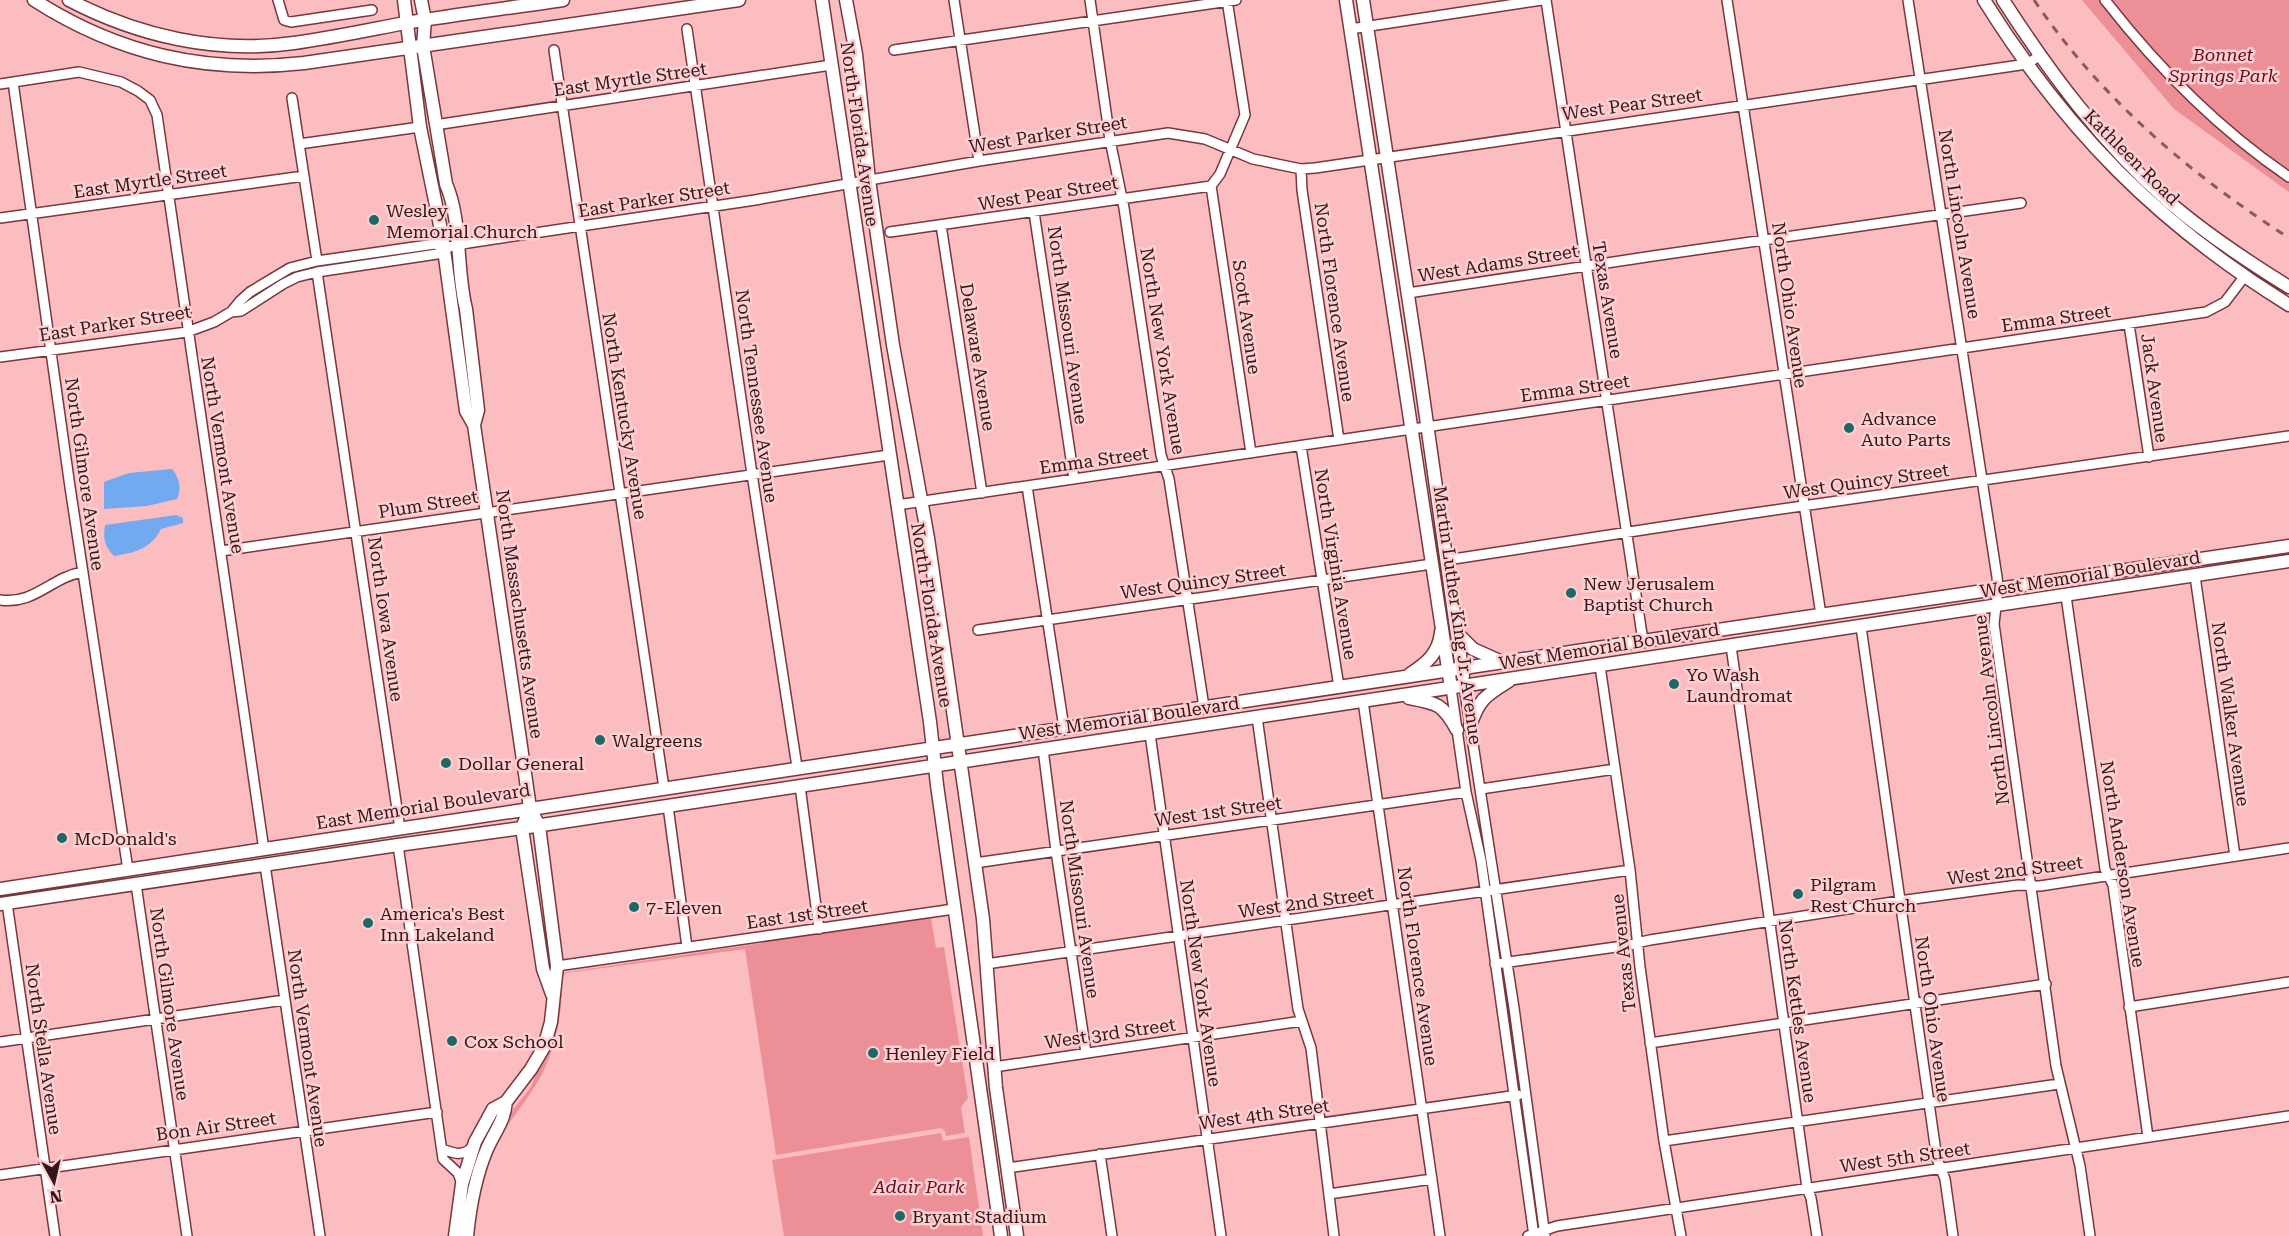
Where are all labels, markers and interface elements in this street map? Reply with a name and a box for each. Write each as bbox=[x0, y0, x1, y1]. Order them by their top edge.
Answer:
street label: North Florida Avenue bbox=[837, 40, 883, 228]
park label: Bonnet Springs Park bbox=[2167, 44, 2278, 86]
street label: East Myrtle Street bbox=[552, 58, 708, 100]
street label: West Pear Street bbox=[1560, 84, 1704, 124]
street label: Kathleen Road bbox=[2080, 105, 2184, 209]
street label: West Parker Street bbox=[967, 111, 1129, 157]
street label: North Lincoln Avenue bbox=[1935, 128, 1985, 320]
street label: East Myrtle Street bbox=[72, 160, 228, 202]
street label: West Pear Street bbox=[976, 172, 1120, 214]
street label: East Parker Street bbox=[576, 177, 732, 221]
place label: Wesley Memorial Church bbox=[386, 200, 538, 242]
street label: North Florence Avenue bbox=[1311, 201, 1359, 403]
marker: Wesley Memorial Church bbox=[367, 213, 381, 227]
street label: North Ohio Avenue bbox=[1768, 221, 1812, 390]
street label: North Missouri Avenue bbox=[1044, 224, 1092, 426]
street label: West Adams Street bbox=[1416, 240, 1580, 286]
street label: Texas Avenue bbox=[1588, 240, 1628, 360]
street label: North New York Avenue bbox=[1136, 246, 1190, 456]
street label: Scott Avenue bbox=[1229, 258, 1265, 376]
street label: Delaware Avenue bbox=[956, 282, 1000, 432]
street label: North Tennessee Avenue bbox=[732, 288, 782, 504]
street label: Emma Street bbox=[2000, 300, 2112, 336]
street label: East Parker Street bbox=[37, 301, 193, 345]
street label: North Kentucky Avenue bbox=[598, 311, 652, 521]
street label: Jack Avenue bbox=[2137, 332, 2173, 444]
street label: North Vermont Avenue bbox=[197, 355, 249, 555]
street label: Emma Street bbox=[1519, 370, 1631, 406]
street label: North Gilmore Avenue bbox=[61, 376, 109, 572]
place label: Advance Auto Parts bbox=[1861, 408, 1951, 450]
marker: Advance Auto Parts bbox=[1842, 421, 1856, 435]
street label: Emma Street bbox=[1038, 442, 1150, 478]
street label: West Quincy Street bbox=[1782, 459, 1950, 503]
street label: North Virginia Avenue bbox=[1310, 467, 1362, 661]
street label: Martin Luther King Jr. Avenue bbox=[1429, 484, 1487, 746]
street label: Plum Street bbox=[377, 486, 480, 522]
street label: North Massachusetts Avenue bbox=[492, 488, 548, 740]
street label: North Florida Avenue bbox=[907, 521, 957, 709]
street label: North Iowa Avenue bbox=[364, 535, 408, 703]
street label: West Memorial Boulevard bbox=[1978, 546, 2202, 602]
street label: West Quincy Street bbox=[1119, 559, 1287, 603]
place label: New Jerusalem Baptist Church bbox=[1583, 573, 1715, 615]
marker: New Jerusalem Baptist Church bbox=[1564, 586, 1578, 600]
street label: North Lincoln Avenue bbox=[1969, 613, 2013, 806]
street label: West Memorial Boulevard bbox=[1497, 618, 1721, 674]
street label: North Walker Avenue bbox=[2208, 620, 2254, 808]
place label: Yo Wash Laundromat bbox=[1686, 664, 1793, 706]
marker: Yo Wash Laundromat bbox=[1667, 677, 1681, 691]
street label: West Memorial Boulevard bbox=[1017, 692, 1241, 744]
place label: Walgreens bbox=[612, 730, 702, 751]
marker: Walgreens bbox=[593, 733, 607, 747]
place label: Dollar General bbox=[458, 753, 585, 774]
marker: Dollar General bbox=[439, 756, 453, 770]
street label: North Anderson Avenue bbox=[2096, 759, 2150, 969]
street label: East Memorial Boulevard bbox=[314, 779, 532, 833]
street label: West 1st Street bbox=[1153, 792, 1283, 830]
street label: North Missouri Avenue bbox=[1056, 798, 1104, 1000]
place label: McDonald's bbox=[74, 828, 177, 849]
marker: McDonald's bbox=[55, 831, 69, 845]
street label: West 2nd Street bbox=[1946, 851, 2084, 889]
street label: North Florence Avenue bbox=[1394, 865, 1442, 1067]
place label: Pilgram Rest Church bbox=[1810, 874, 1917, 916]
street label: North New York Avenue bbox=[1176, 878, 1226, 1088]
street label: West 2nd Street bbox=[1237, 882, 1375, 922]
marker: Pilgram Rest Church bbox=[1791, 887, 1805, 901]
street label: Texas Avenue bbox=[1606, 893, 1640, 1013]
street label: East 1st Street bbox=[745, 895, 870, 933]
place label: 7-Eleven bbox=[646, 897, 723, 918]
marker: 7-Eleven bbox=[627, 900, 641, 914]
place label: America's Best Inn Lakeland bbox=[380, 903, 505, 945]
street label: North Gilmore Avenue bbox=[146, 906, 194, 1102]
marker: America's Best Inn Lakeland bbox=[361, 916, 375, 930]
street label: North Kettles Avenue bbox=[1775, 918, 1821, 1104]
street label: North Ohio Avenue bbox=[1911, 935, 1955, 1104]
street label: North Vermont Avenue bbox=[284, 948, 332, 1148]
street label: North Stella Avenue bbox=[22, 962, 66, 1136]
street label: West 3rd Street bbox=[1043, 1013, 1177, 1053]
place label: Cox School bbox=[464, 1031, 564, 1052]
marker: Cox School bbox=[445, 1034, 459, 1048]
place label: Henley Field bbox=[885, 1043, 995, 1064]
marker: Henley Field bbox=[866, 1046, 880, 1060]
street label: West 4th Street bbox=[1197, 1094, 1331, 1134]
street label: Bon Air Street bbox=[155, 1107, 278, 1145]
street label: West 5th Street bbox=[1838, 1137, 1972, 1177]
north arrow bbox=[24, 1152, 84, 1212]
park label: Adair Park bbox=[873, 1176, 965, 1197]
text: N bbox=[49, 1186, 63, 1207]
place label: Bryant Stadium bbox=[912, 1206, 1047, 1227]
marker: Bryant Stadium bbox=[893, 1209, 907, 1223]

